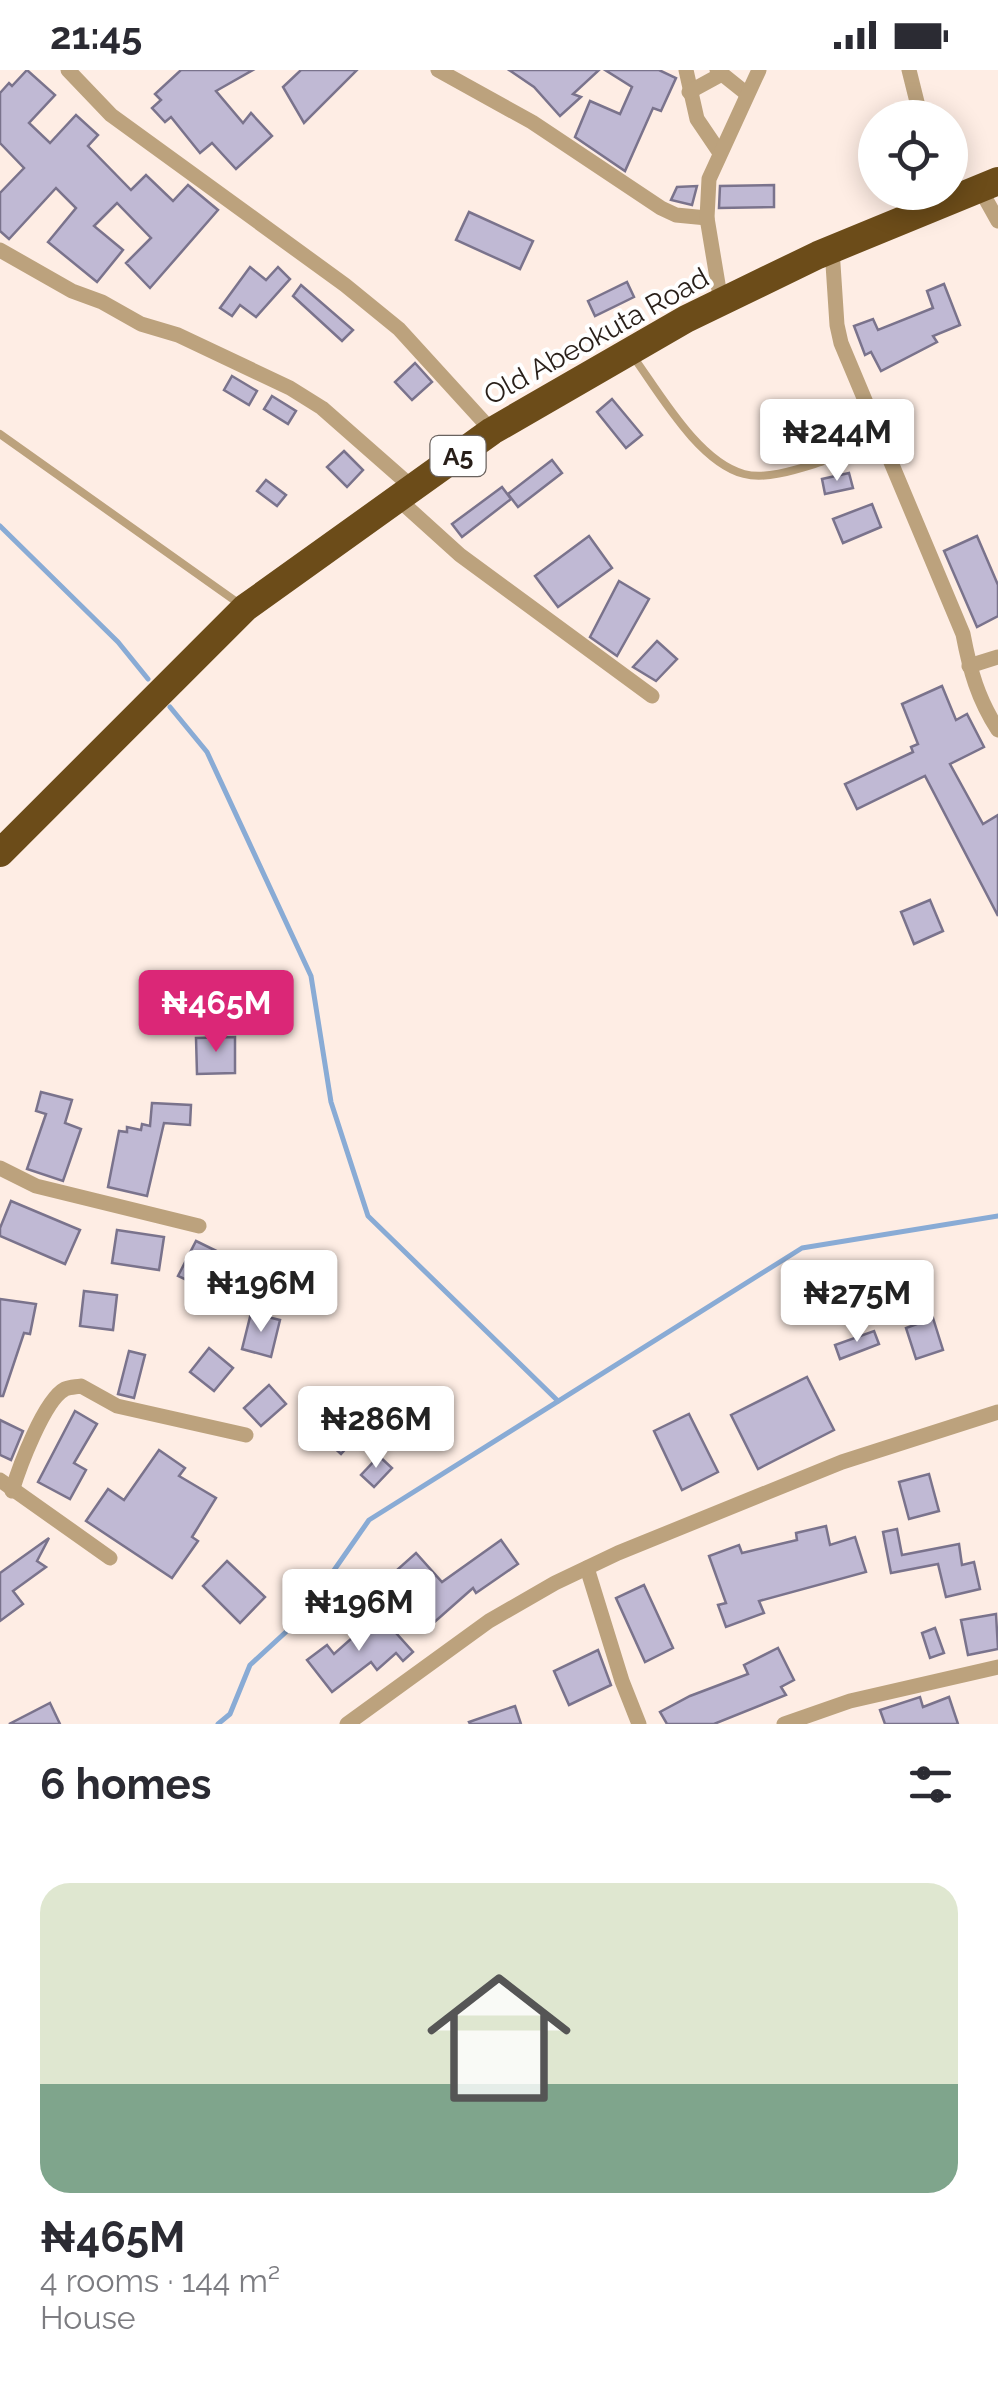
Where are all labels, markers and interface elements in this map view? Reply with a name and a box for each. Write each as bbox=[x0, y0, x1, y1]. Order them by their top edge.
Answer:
text: 21:45 bbox=[50, 13, 142, 58]
map controls bbox=[858, 100, 968, 210]
button: locate bbox=[858, 100, 968, 210]
street label: Old Abeokuta Road bbox=[478, 261, 714, 412]
pin: ₦244M bbox=[767, 399, 907, 484]
text: ₦244M bbox=[782, 413, 892, 450]
road number: A5 bbox=[430, 436, 486, 476]
pin: ₦465M bbox=[146, 970, 286, 1055]
text: ₦465M bbox=[161, 984, 271, 1021]
pin: ₦196M bbox=[191, 1250, 331, 1335]
pin: ₦275M bbox=[787, 1260, 927, 1345]
text: ₦196M bbox=[206, 1264, 316, 1301]
text: ₦275M bbox=[803, 1274, 911, 1311]
pin: ₦286M bbox=[306, 1386, 446, 1471]
text: ₦286M bbox=[320, 1400, 432, 1437]
pin: ₦196M bbox=[289, 1569, 429, 1654]
text: ₦196M bbox=[304, 1583, 414, 1620]
icon: filters bbox=[903, 1757, 958, 1812]
text: 6 homes bbox=[40, 1760, 211, 1809]
icon: home bbox=[409, 1948, 589, 2128]
text: ₦465M bbox=[40, 2213, 185, 2262]
text: 4 rooms · 144 m² bbox=[40, 2262, 280, 2299]
text: House bbox=[40, 2299, 136, 2336]

